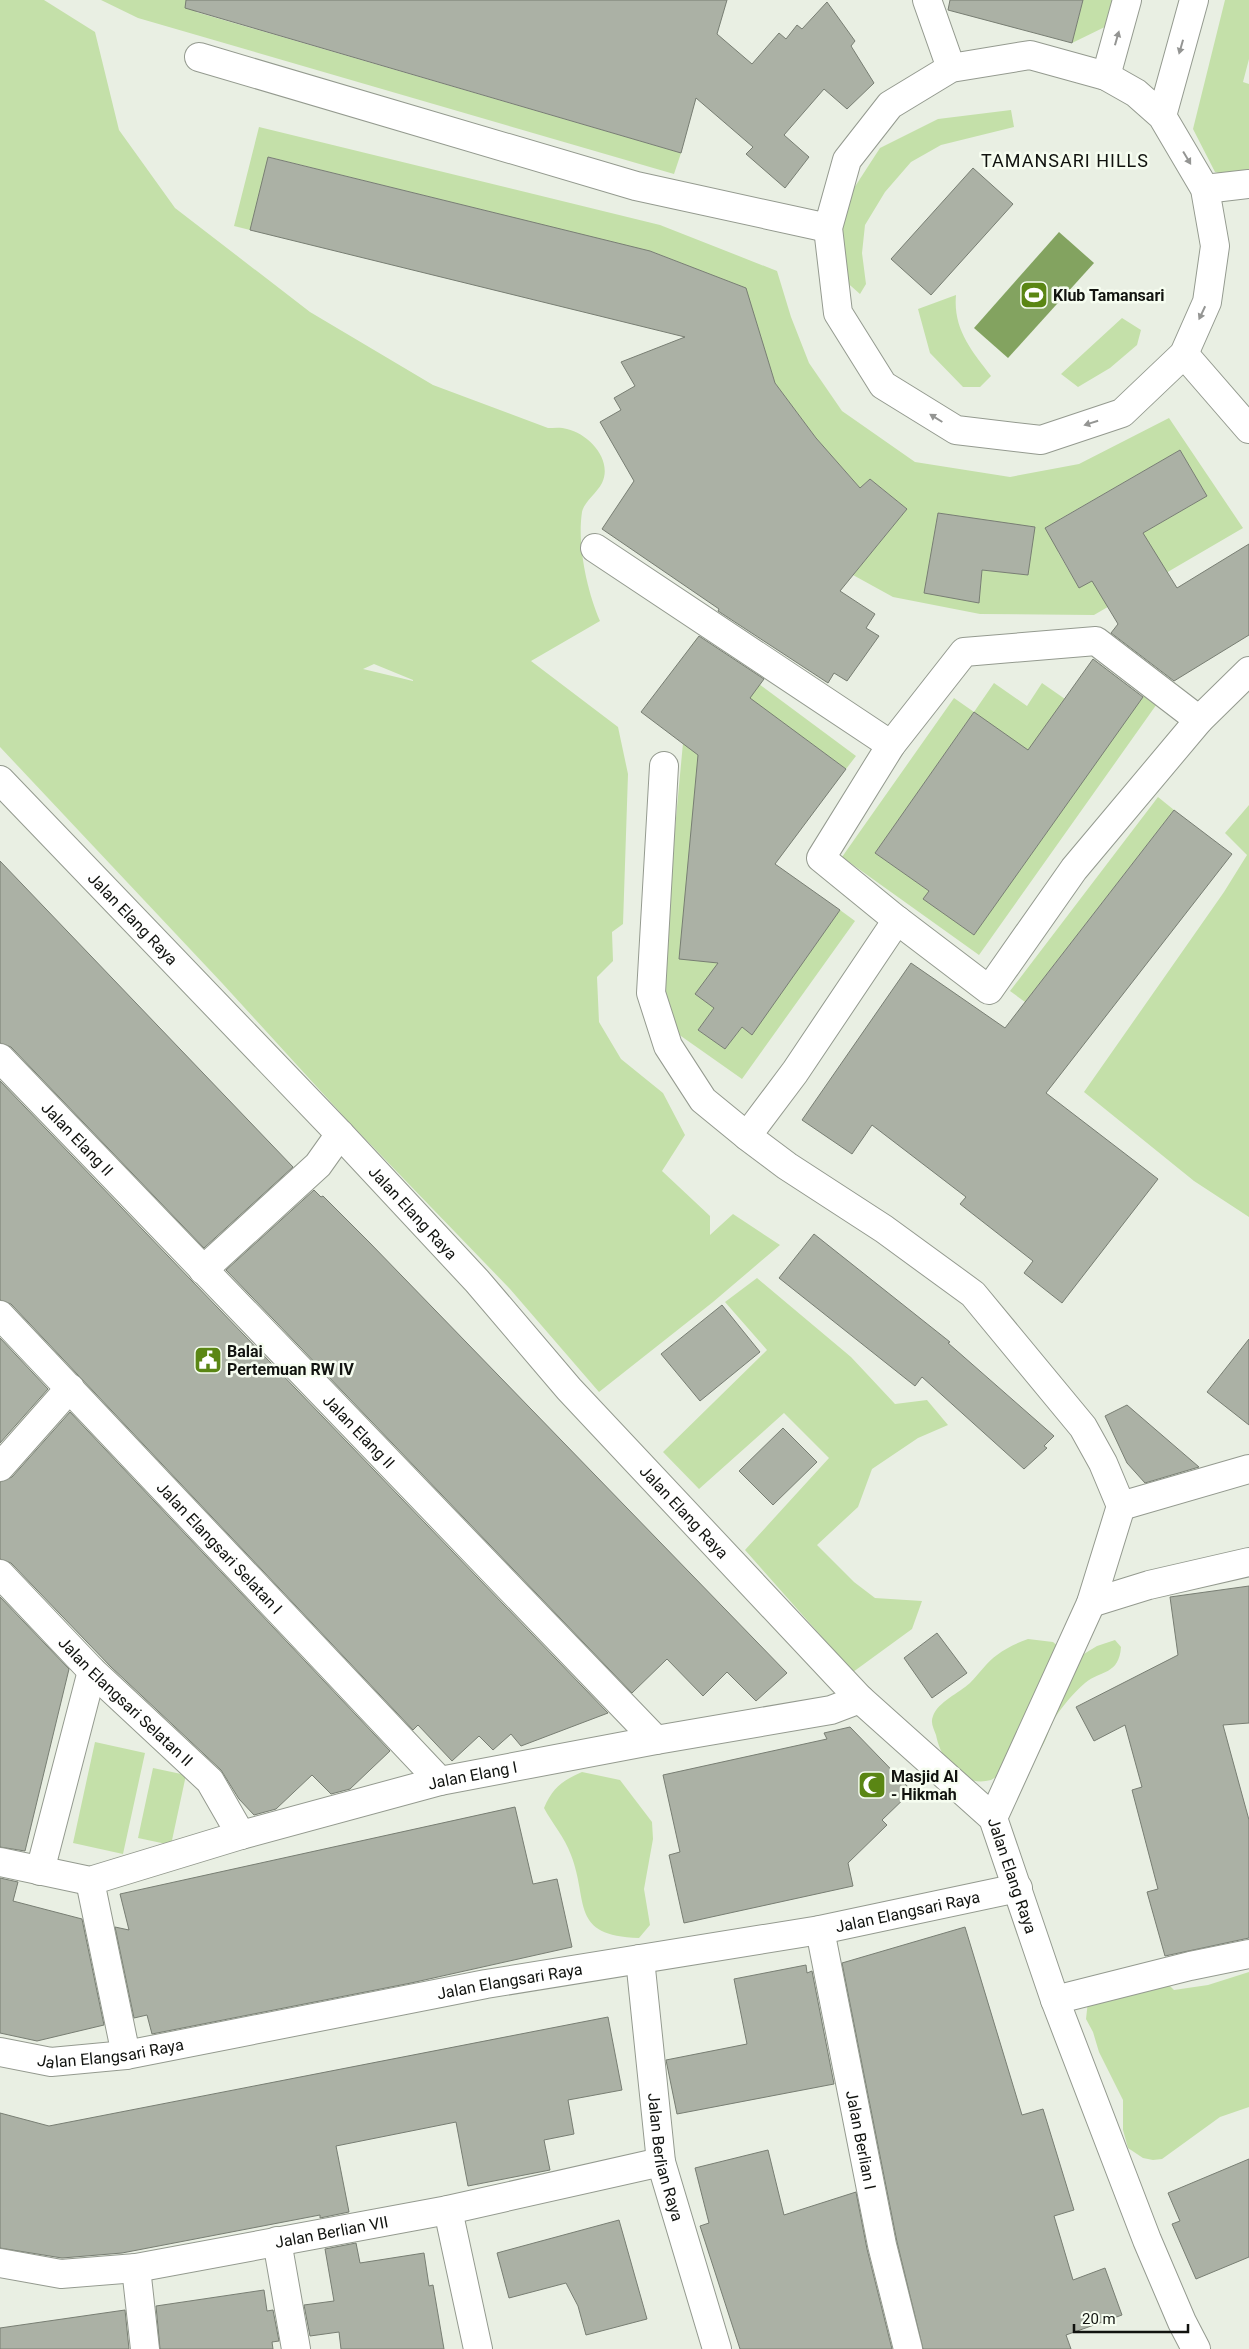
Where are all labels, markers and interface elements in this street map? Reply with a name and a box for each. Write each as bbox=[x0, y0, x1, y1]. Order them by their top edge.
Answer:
one-way arrow bbox=[1113, 30, 1121, 45]
one-way arrow bbox=[1177, 40, 1185, 55]
district label: TAMANSARI HILLS bbox=[981, 150, 1149, 171]
one-way arrow bbox=[1183, 151, 1191, 166]
sports icon: Klub Tamansari bbox=[1019, 280, 1049, 310]
place label: Klub Tamansari bbox=[1053, 286, 1165, 305]
one-way arrow bbox=[1198, 306, 1206, 320]
one-way arrow bbox=[929, 413, 942, 423]
one-way arrow bbox=[1084, 420, 1099, 428]
street label: Jalan Elang Raya bbox=[84, 869, 181, 969]
street label: Jalan Elang II bbox=[37, 1098, 117, 1180]
street label: Jalan Elang Raya bbox=[364, 1162, 461, 1263]
place label: Balai Pertemuan RW IV bbox=[227, 1342, 354, 1379]
public building icon: Balai Pertemuan RW IV bbox=[193, 1345, 223, 1375]
street label: Jalan Elang II bbox=[319, 1391, 399, 1473]
street label: Jalan Elang Raya bbox=[636, 1461, 732, 1563]
street label: Jalan Elangsari Selatan I bbox=[153, 1478, 286, 1618]
street label: Jalan Elangsari Selatan II bbox=[54, 1633, 197, 1770]
street label: Jalan Elang I bbox=[426, 1758, 519, 1794]
place label: Masjid Al - Hikmah bbox=[891, 1767, 958, 1804]
mosque icon: Masjid Al - Hikmah bbox=[857, 1770, 887, 1800]
street label: Jalan Elang Raya bbox=[984, 1815, 1041, 1936]
street label: Jalan Elangsari Raya bbox=[834, 1887, 982, 1937]
street label: Jalan Elangsari Raya bbox=[435, 1960, 584, 2003]
street label: Jalan Elangsari Raya bbox=[36, 2035, 185, 2073]
street label: Jalan Berlian I bbox=[842, 2089, 880, 2191]
street label: Jalan Berlian Raya bbox=[644, 2092, 687, 2224]
street label: Jalan Berlian VII bbox=[273, 2212, 390, 2252]
scale bar bbox=[1074, 2302, 1188, 2334]
text: 20 m bbox=[1082, 2310, 1116, 2328]

